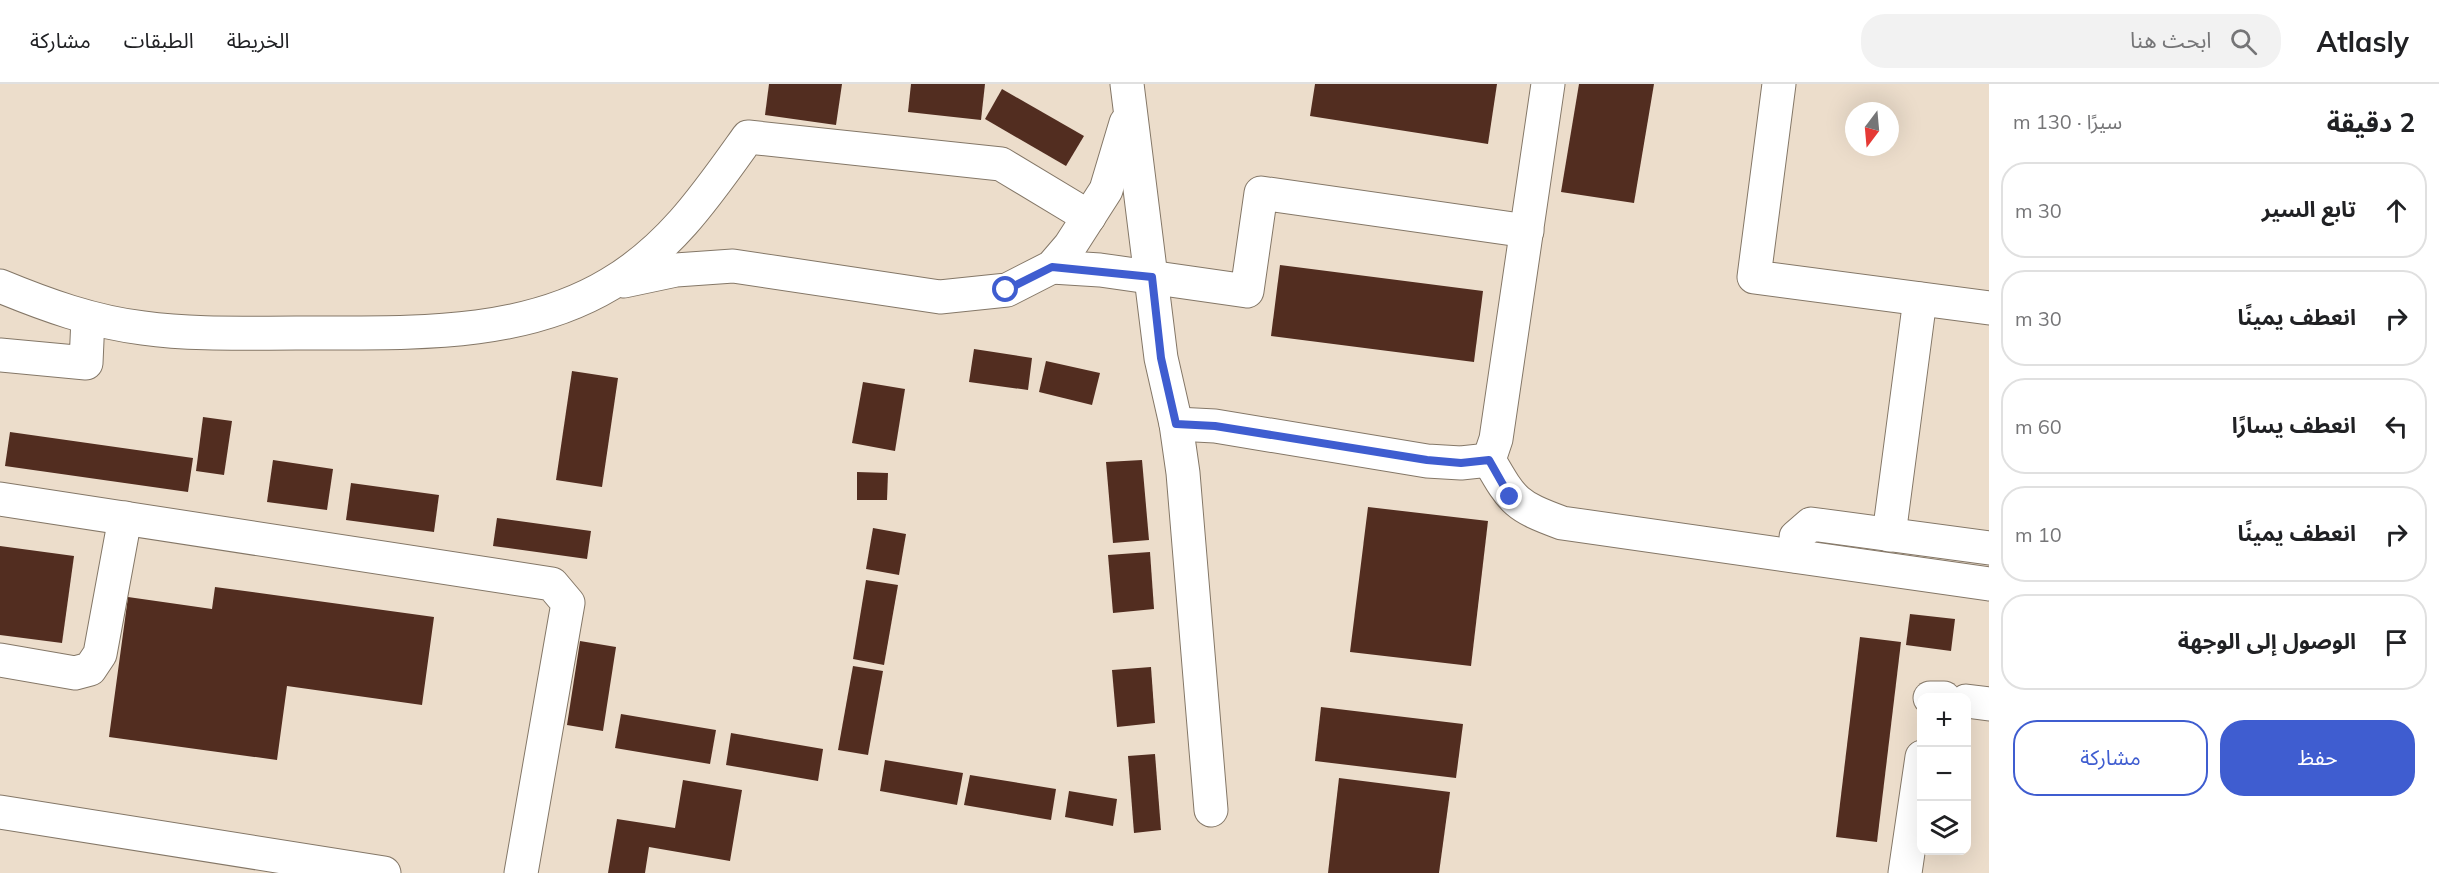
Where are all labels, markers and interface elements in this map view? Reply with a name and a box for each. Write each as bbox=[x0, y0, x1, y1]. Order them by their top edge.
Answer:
search box bbox=[1861, 14, 2281, 68]
text: Atlasly bbox=[2317, 24, 2409, 59]
icon: search bbox=[2227, 25, 2260, 58]
text: ابحث هنا bbox=[2130, 26, 2212, 54]
text: مشاركة bbox=[30, 27, 91, 53]
text: الطبقات bbox=[124, 27, 194, 53]
text: الخريطة bbox=[227, 27, 290, 53]
north arrow bbox=[1845, 102, 1899, 156]
text: 2 دقيقة bbox=[2327, 106, 2415, 139]
text: سيرًا · 130 m bbox=[2013, 109, 2122, 134]
icon: ahead bbox=[2380, 194, 2413, 227]
text: تابع السير bbox=[2262, 195, 2356, 223]
text: 30 m bbox=[2015, 198, 2062, 223]
route start bbox=[992, 276, 1018, 302]
icon: right bbox=[2380, 302, 2413, 335]
text: انعطف يمينًا bbox=[2237, 303, 2356, 331]
text: 30 m bbox=[2015, 306, 2062, 331]
icon: left bbox=[2380, 410, 2413, 443]
text: انعطف يسارًا bbox=[2232, 411, 2356, 439]
text: 60 m bbox=[2015, 414, 2062, 439]
route end bbox=[1496, 483, 1522, 509]
icon: right bbox=[2380, 518, 2413, 551]
text: انعطف يمينًا bbox=[2237, 519, 2356, 547]
text: 10 m bbox=[2015, 522, 2062, 547]
icon: arrive bbox=[2380, 626, 2413, 659]
text: الوصول إلى الوجهة bbox=[2178, 627, 2356, 655]
map controls bbox=[1917, 693, 1971, 855]
button: + bbox=[1917, 693, 1971, 747]
button: مشاركة bbox=[2013, 720, 2208, 796]
button: حفظ bbox=[2220, 720, 2415, 796]
button: − bbox=[1917, 747, 1971, 801]
button: layers bbox=[1917, 801, 1971, 855]

